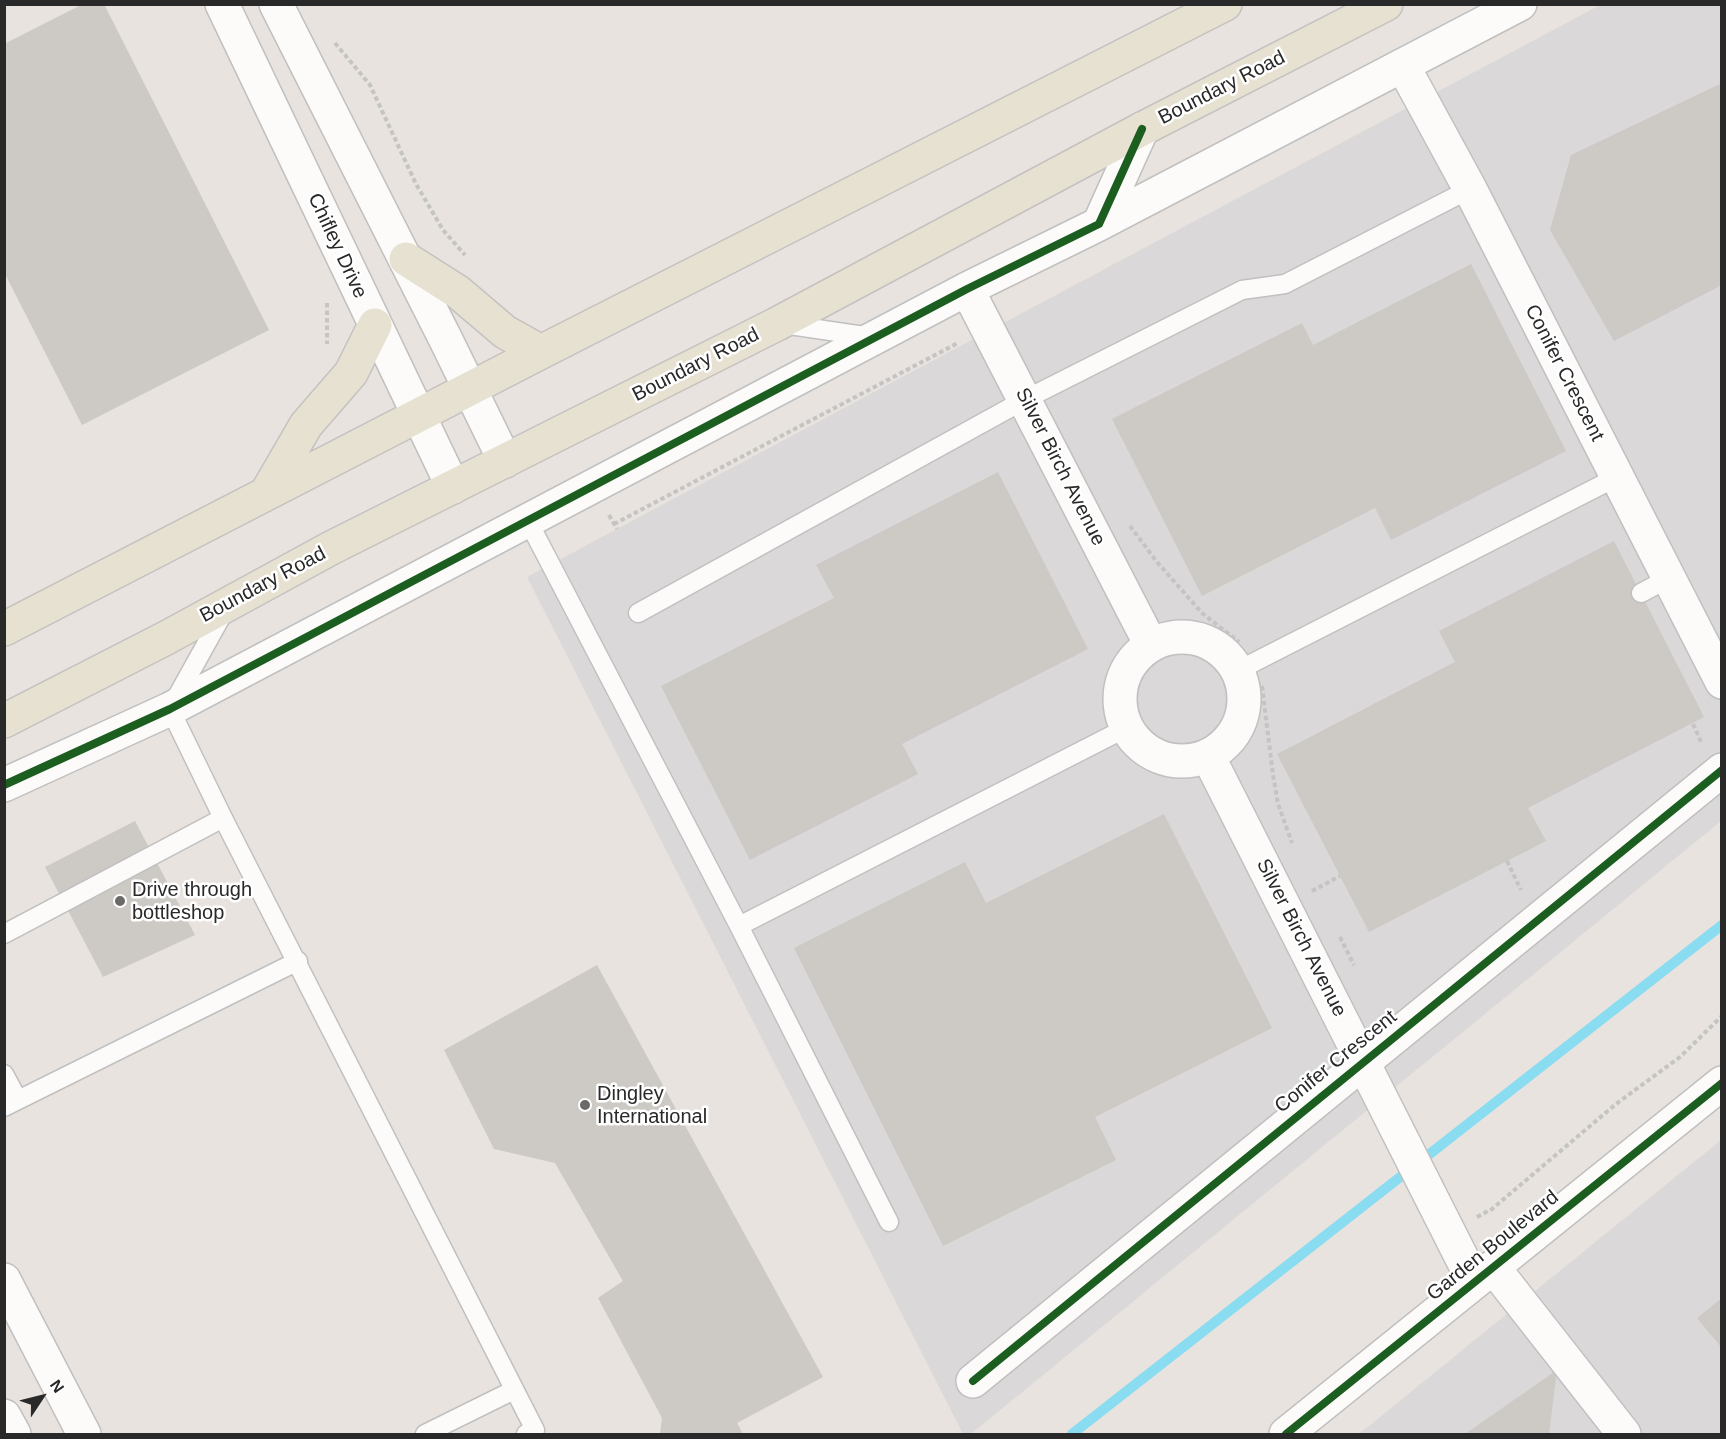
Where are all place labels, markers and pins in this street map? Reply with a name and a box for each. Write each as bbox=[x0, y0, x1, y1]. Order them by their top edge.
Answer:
place label: Drive through bottleshop bbox=[132, 878, 252, 925]
marker: Drive through bottleshop bbox=[113, 894, 127, 908]
place label: Dingley International bbox=[597, 1082, 707, 1129]
marker: Dingley International bbox=[578, 1098, 592, 1112]

